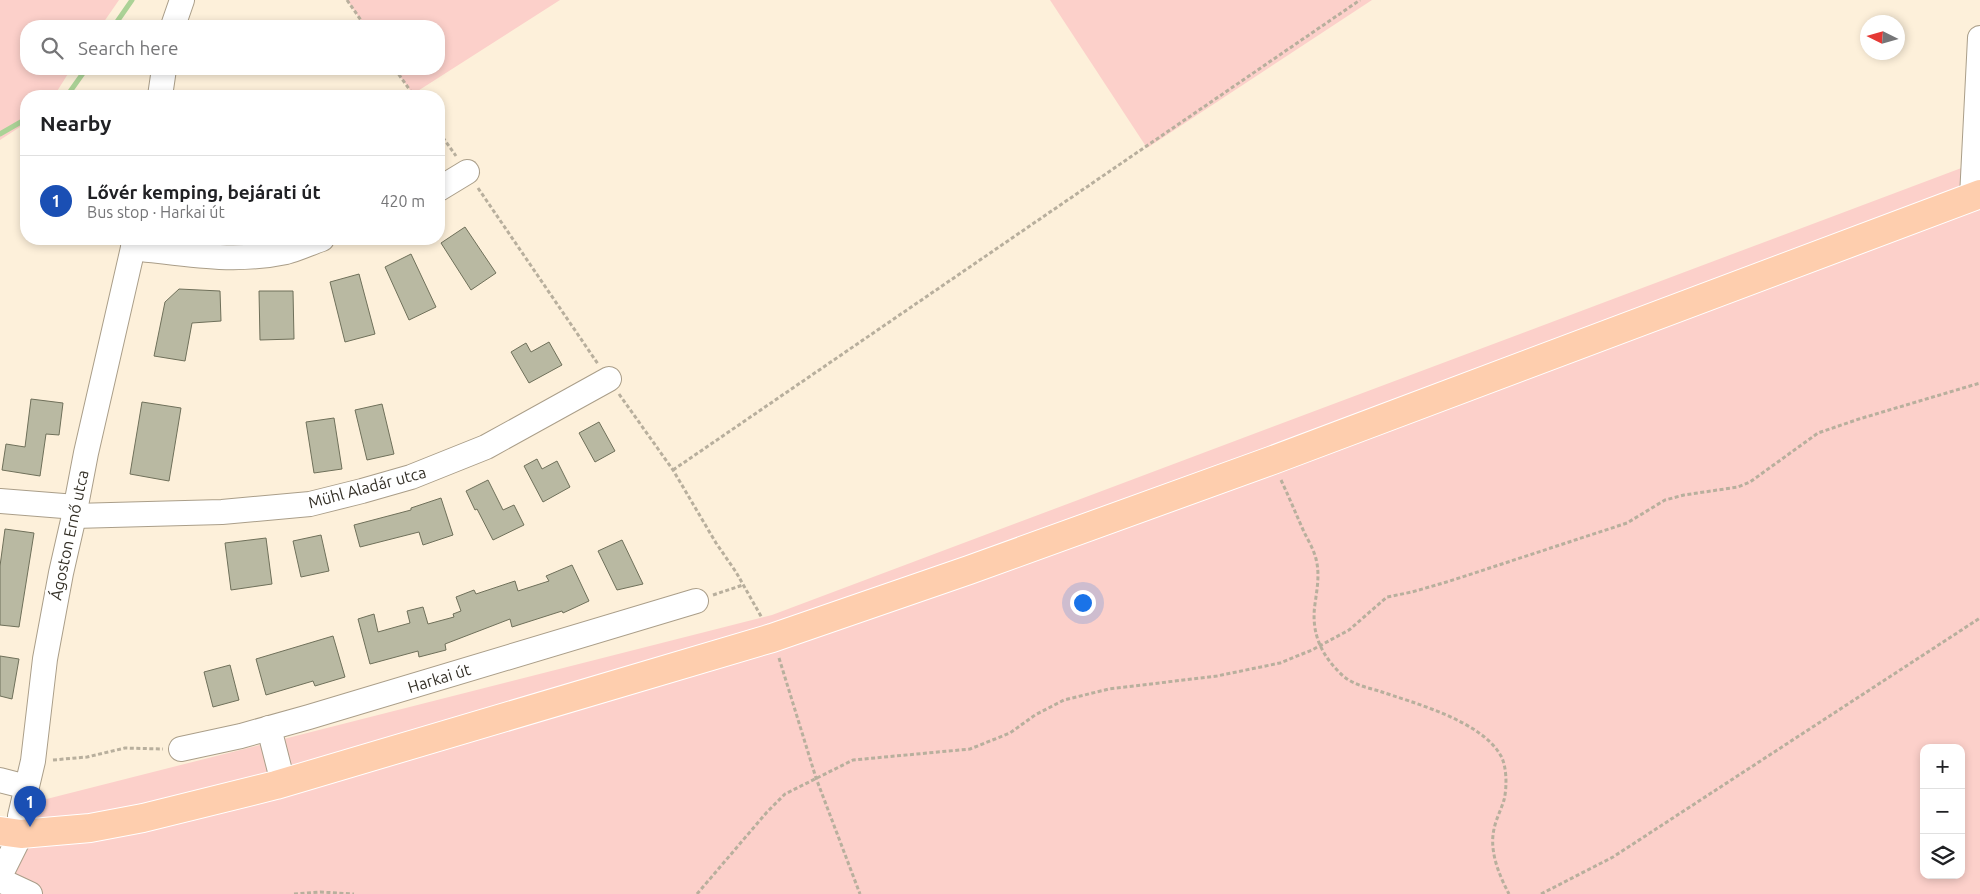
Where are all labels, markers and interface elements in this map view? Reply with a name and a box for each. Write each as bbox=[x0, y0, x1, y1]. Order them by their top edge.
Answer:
north arrow bbox=[1860, 15, 1905, 60]
search box bbox=[20, 20, 445, 75]
icon: search bbox=[38, 34, 66, 62]
text: Search here bbox=[78, 37, 178, 59]
text: Nearby bbox=[40, 111, 111, 135]
text: Lővér kemping, bejárati út bbox=[87, 181, 321, 203]
text: 1 bbox=[51, 192, 61, 210]
text: 420 m bbox=[380, 192, 425, 210]
text: Bus stop · Harkai út bbox=[87, 203, 225, 221]
street label: Mühl Aladár utca bbox=[306, 463, 428, 511]
street label: Ágoston Ernő utca bbox=[44, 468, 92, 602]
your location bbox=[1070, 590, 1096, 616]
street label: Harkai út bbox=[405, 660, 473, 696]
map controls bbox=[1920, 744, 1965, 879]
button: + bbox=[1920, 744, 1965, 789]
pin: 1 bbox=[14, 786, 46, 827]
button: − bbox=[1920, 789, 1965, 834]
button: layers bbox=[1920, 834, 1965, 879]

